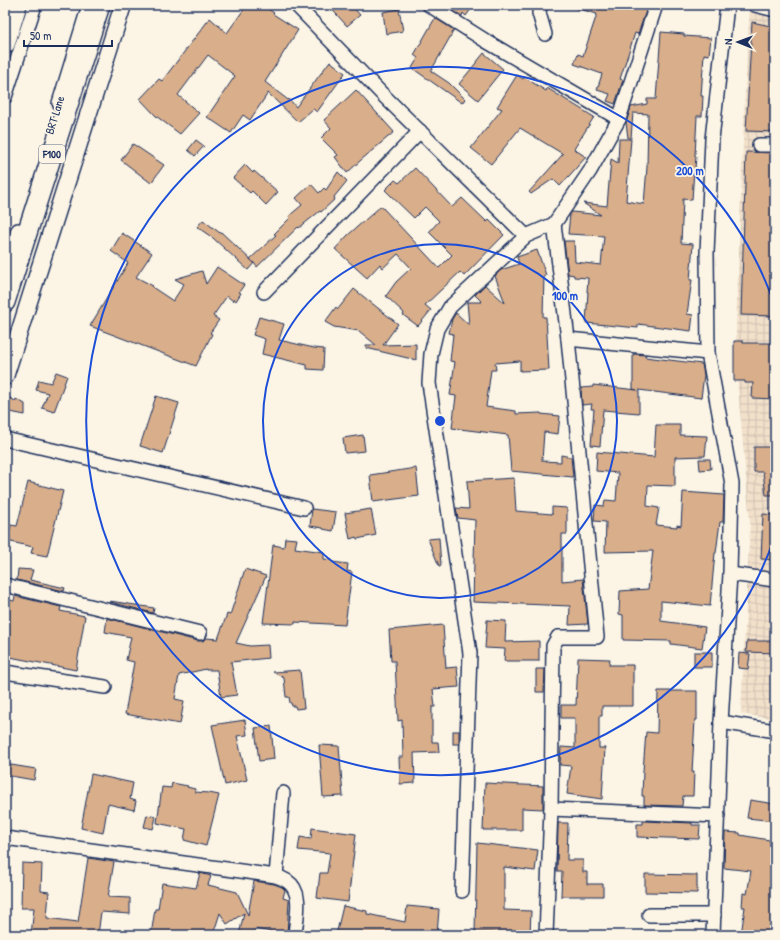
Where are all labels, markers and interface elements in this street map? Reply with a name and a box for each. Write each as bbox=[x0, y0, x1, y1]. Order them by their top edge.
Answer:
scale bar bbox=[24, 22, 112, 48]
north arrow bbox=[718, 22, 758, 62]
text: 50 m bbox=[30, 27, 51, 44]
text: N bbox=[721, 39, 735, 45]
street label: BRT Lane bbox=[41, 93, 68, 136]
road number: F100 bbox=[39, 145, 65, 163]
text: 200 m bbox=[676, 162, 704, 179]
text: 100 m bbox=[552, 287, 578, 304]
centre of rings bbox=[433, 414, 447, 428]

